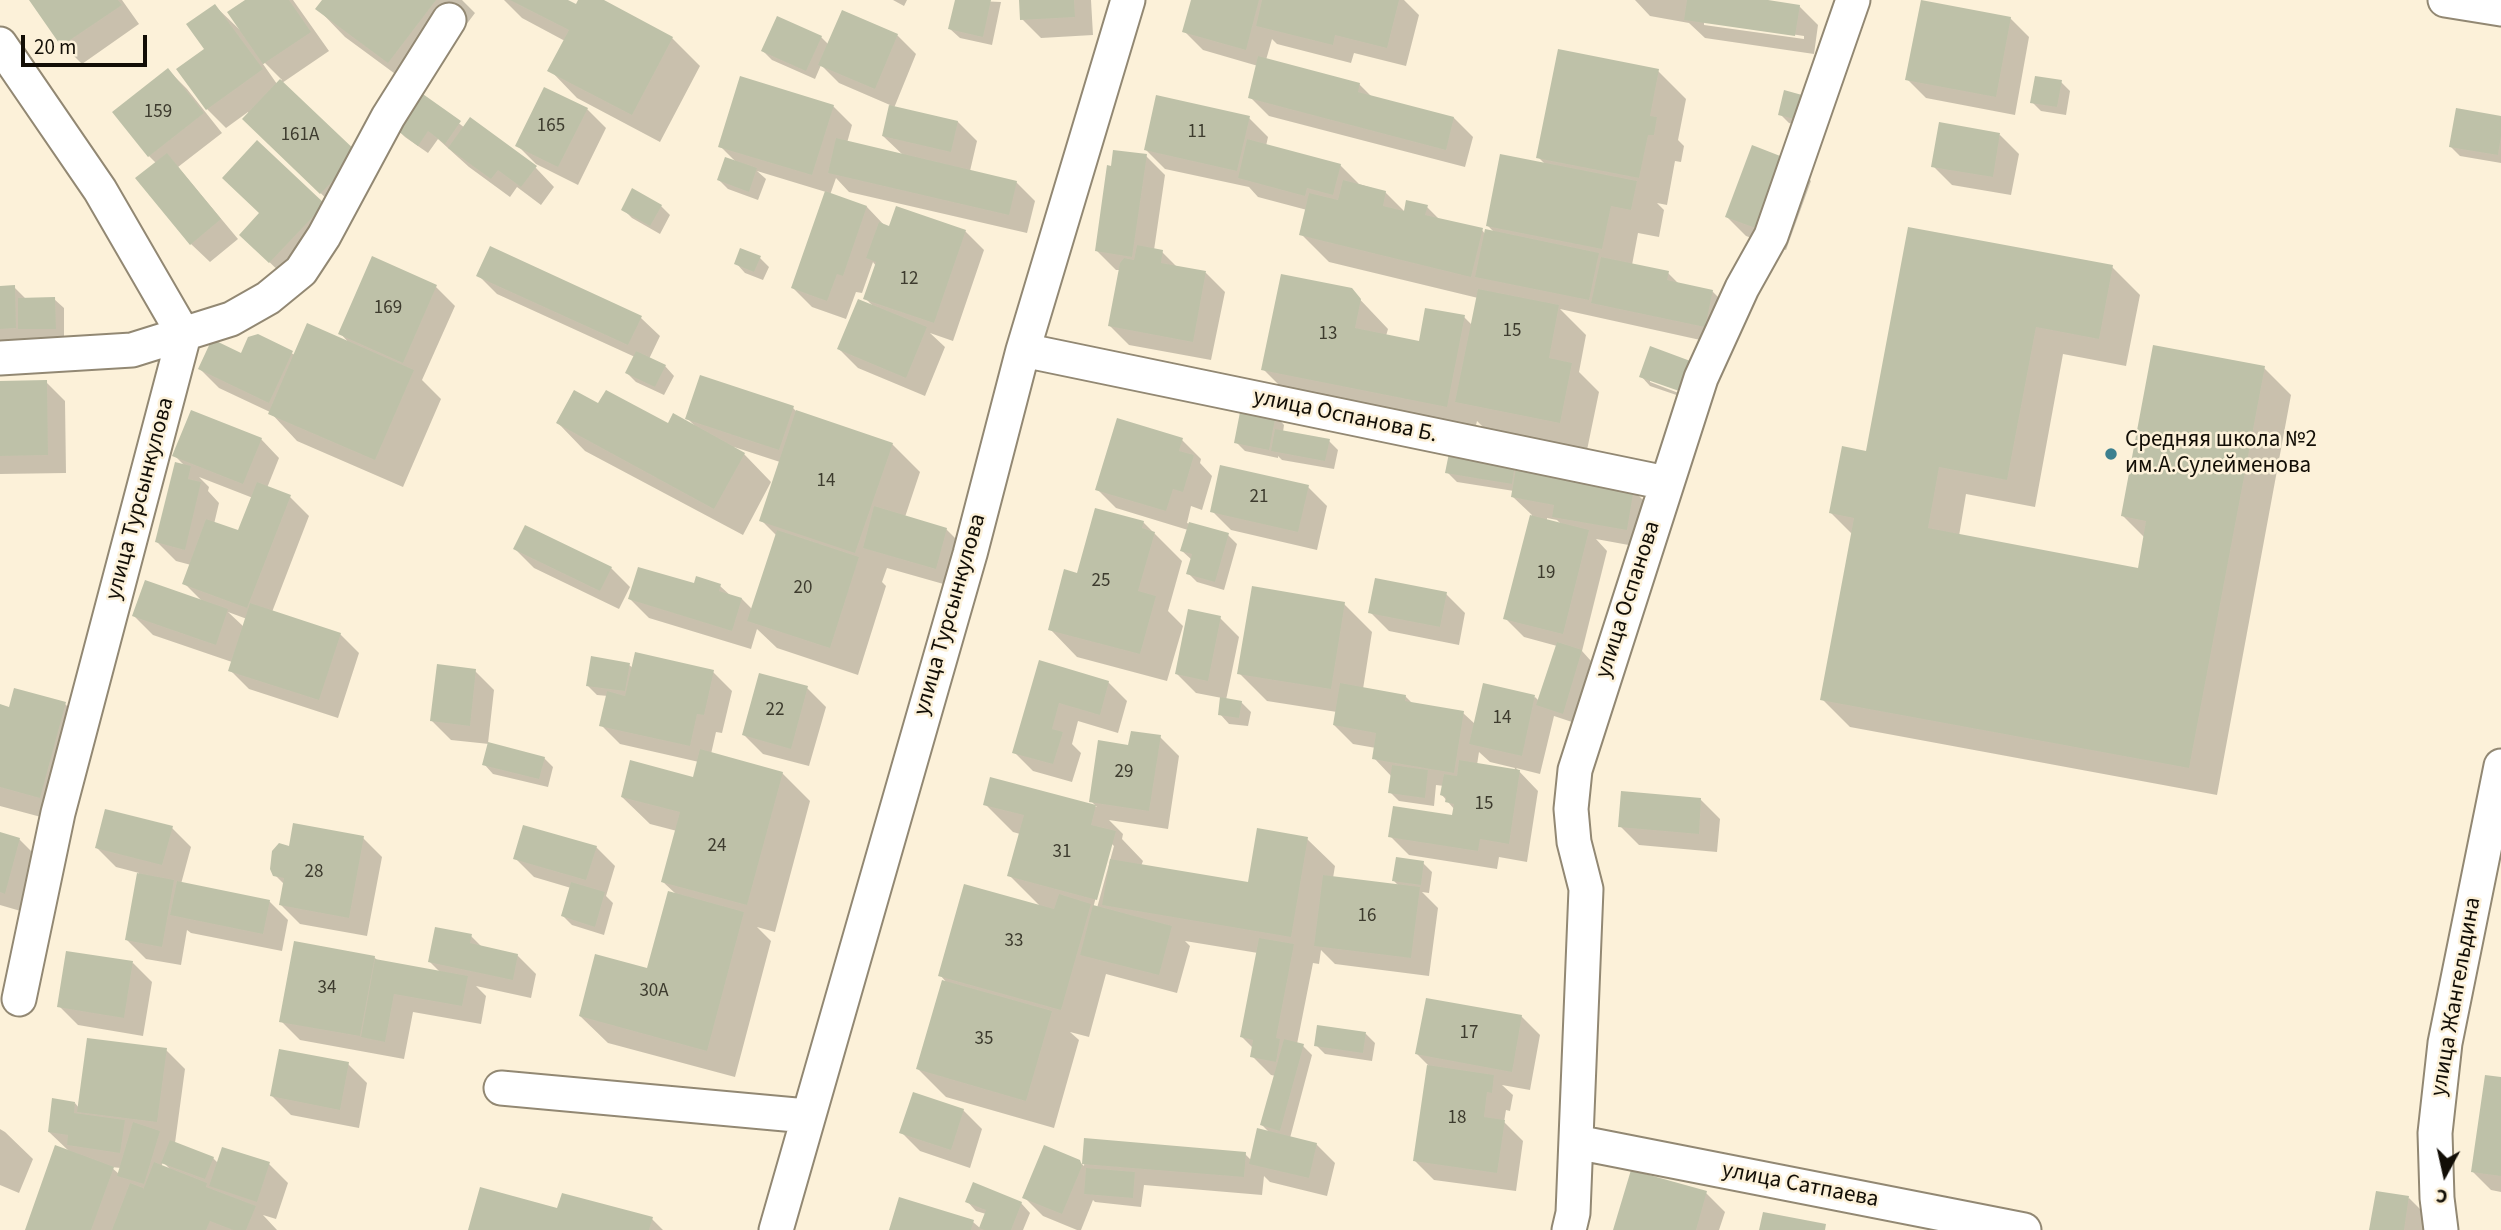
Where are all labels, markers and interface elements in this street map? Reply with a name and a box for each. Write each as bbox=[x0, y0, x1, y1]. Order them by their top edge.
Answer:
scale bar bbox=[24, 21, 150, 65]
text: 20 m bbox=[34, 32, 76, 62]
house number: 159 bbox=[144, 102, 172, 124]
house number: 165 bbox=[537, 116, 565, 138]
house number: 11 bbox=[1188, 122, 1206, 144]
house number: 161А bbox=[281, 125, 319, 147]
house number: 12 bbox=[900, 269, 918, 291]
house number: 169 bbox=[374, 298, 402, 320]
house number: 15 bbox=[1503, 321, 1521, 343]
house number: 13 bbox=[1319, 324, 1337, 346]
street label: улица Оспанова Б. bbox=[1251, 384, 1439, 450]
street label: улица Турсынкулова bbox=[101, 395, 181, 603]
place label: Средняя школа №2 им.А.Сулейменова bbox=[2125, 427, 2317, 481]
marker: Средняя школа №2 им.А.Сулейменова bbox=[2103, 446, 2119, 462]
house number: 14 bbox=[817, 471, 835, 493]
house number: 21 bbox=[1250, 487, 1268, 509]
street label: улица Турсынкулова bbox=[909, 511, 993, 719]
street label: улица Оспанова bbox=[1591, 518, 1667, 682]
house number: 19 bbox=[1537, 563, 1555, 585]
house number: 25 bbox=[1092, 571, 1110, 593]
house number: 20 bbox=[794, 578, 812, 600]
house number: 22 bbox=[766, 700, 784, 722]
house number: 14 bbox=[1493, 708, 1511, 730]
house number: 29 bbox=[1115, 762, 1133, 784]
house number: 15 bbox=[1475, 794, 1493, 816]
house number: 24 bbox=[708, 836, 726, 858]
house number: 31 bbox=[1053, 842, 1071, 864]
house number: 28 bbox=[305, 862, 323, 884]
street label: улица Жангельдина bbox=[2426, 895, 2488, 1099]
house number: 16 bbox=[1358, 906, 1376, 928]
house number: 33 bbox=[1005, 931, 1023, 953]
house number: 34 bbox=[318, 978, 336, 1000]
house number: 30А bbox=[639, 981, 669, 1003]
house number: 17 bbox=[1460, 1023, 1478, 1045]
house number: 35 bbox=[975, 1029, 993, 1051]
house number: 18 bbox=[1448, 1108, 1466, 1130]
north arrow bbox=[2410, 1139, 2480, 1209]
street label: улица Сатпаева bbox=[1719, 1157, 1881, 1215]
text: С bbox=[2435, 1181, 2449, 1209]

